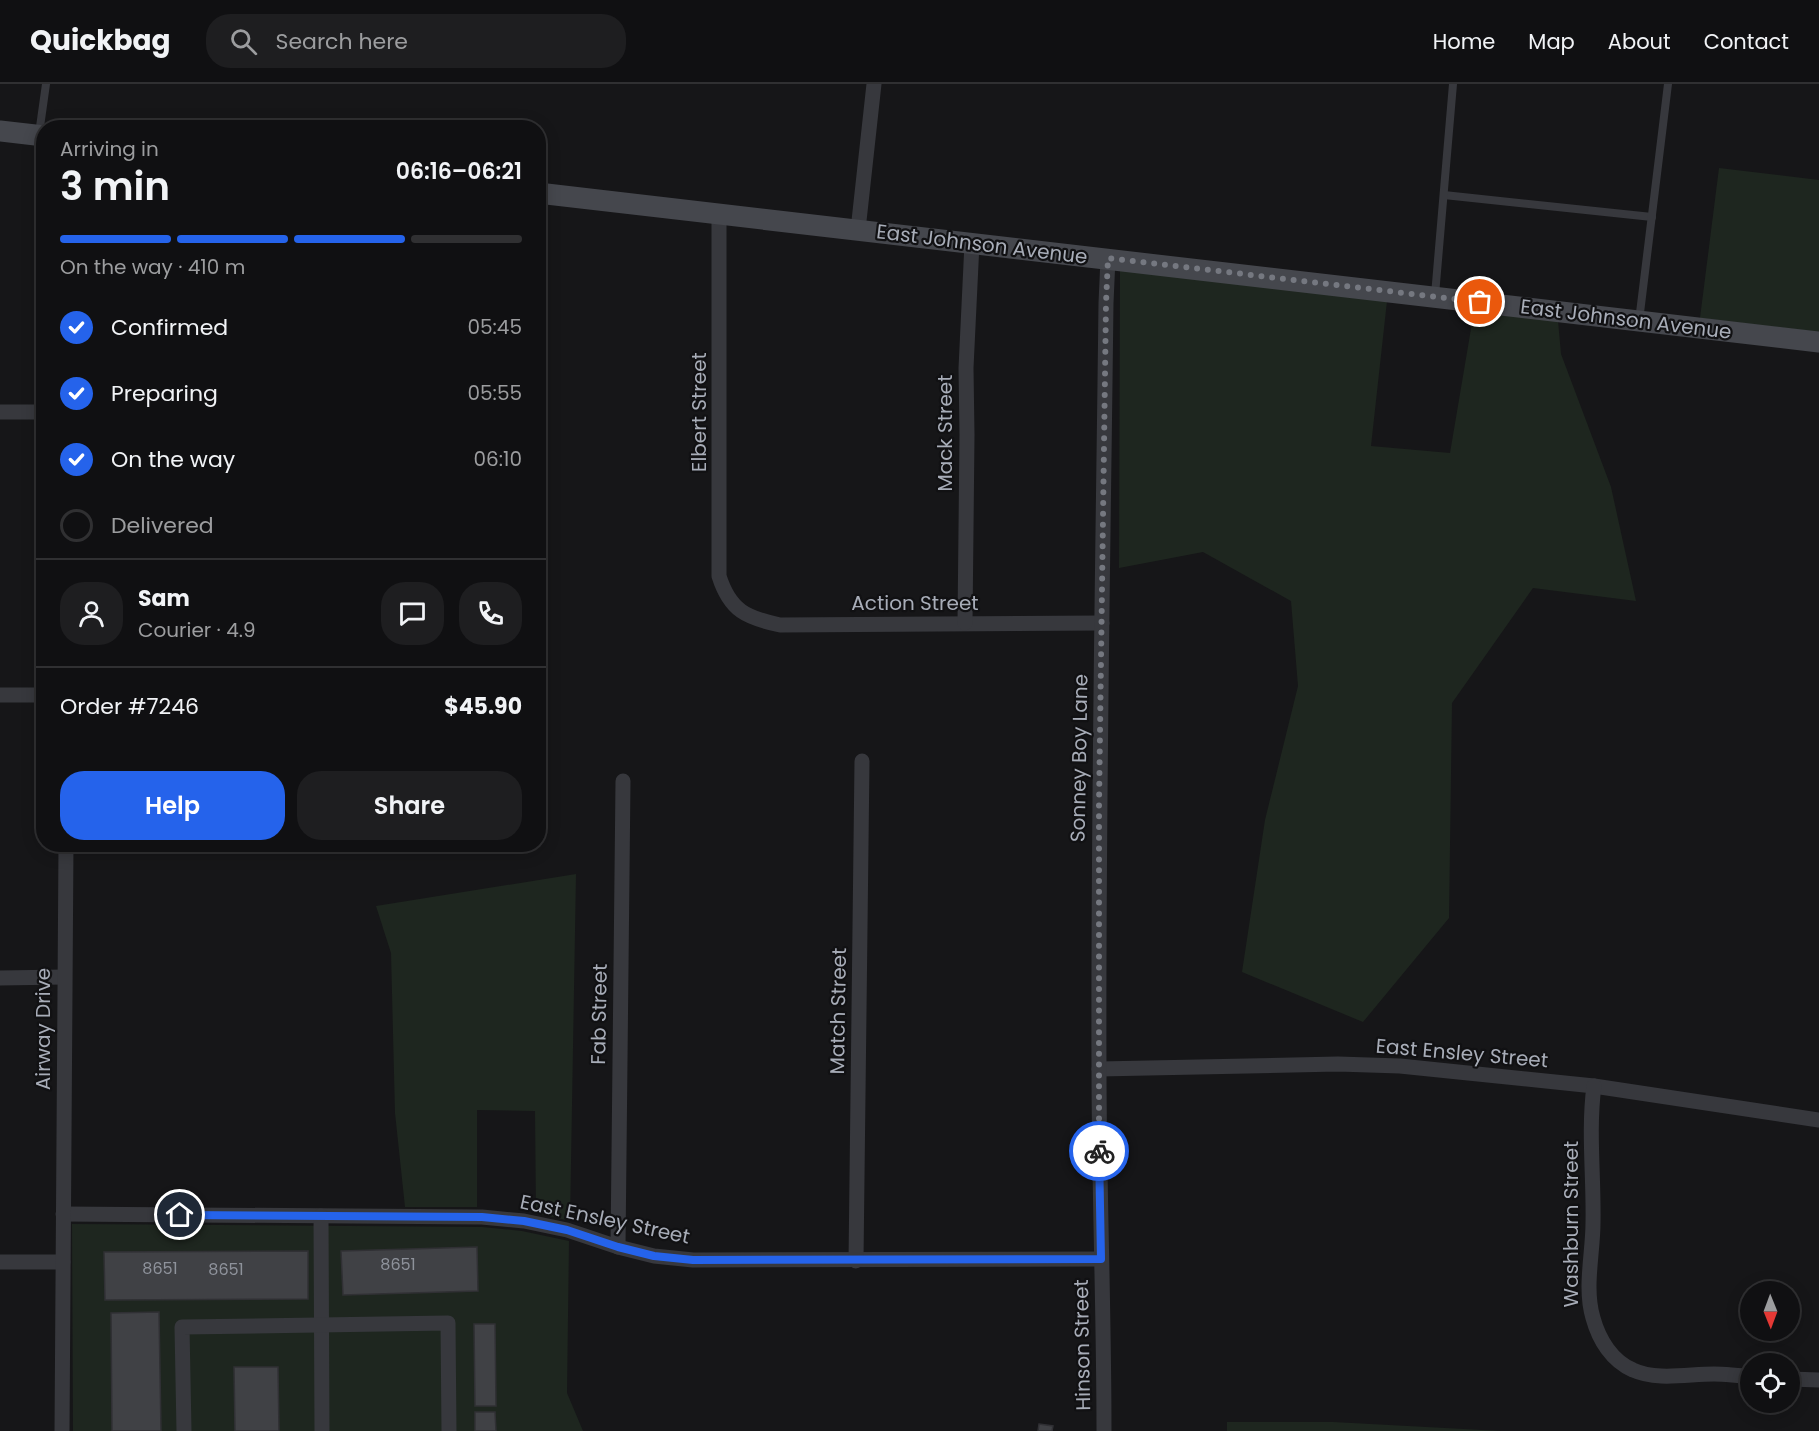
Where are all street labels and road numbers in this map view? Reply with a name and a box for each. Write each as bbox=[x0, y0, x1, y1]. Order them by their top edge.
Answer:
street label: East Johnson Avenue bbox=[875, 217, 1089, 271]
street label: East Johnson Avenue bbox=[1519, 292, 1733, 346]
street label: Elbert Street bbox=[685, 352, 713, 472]
street label: Mack Street bbox=[931, 374, 959, 492]
street label: Action Street bbox=[851, 589, 979, 617]
street label: Sonney Boy Lane bbox=[1064, 674, 1094, 842]
street label: Match Street bbox=[823, 947, 853, 1075]
street label: Fab Street bbox=[584, 963, 614, 1065]
street label: Airway Drive bbox=[29, 968, 57, 1090]
street label: East Ensley Street bbox=[1375, 1032, 1549, 1074]
street label: Washburn Street bbox=[1557, 1141, 1585, 1307]
street label: East Ensley Street bbox=[518, 1187, 692, 1251]
street label: Hinson Street bbox=[1067, 1279, 1097, 1411]

